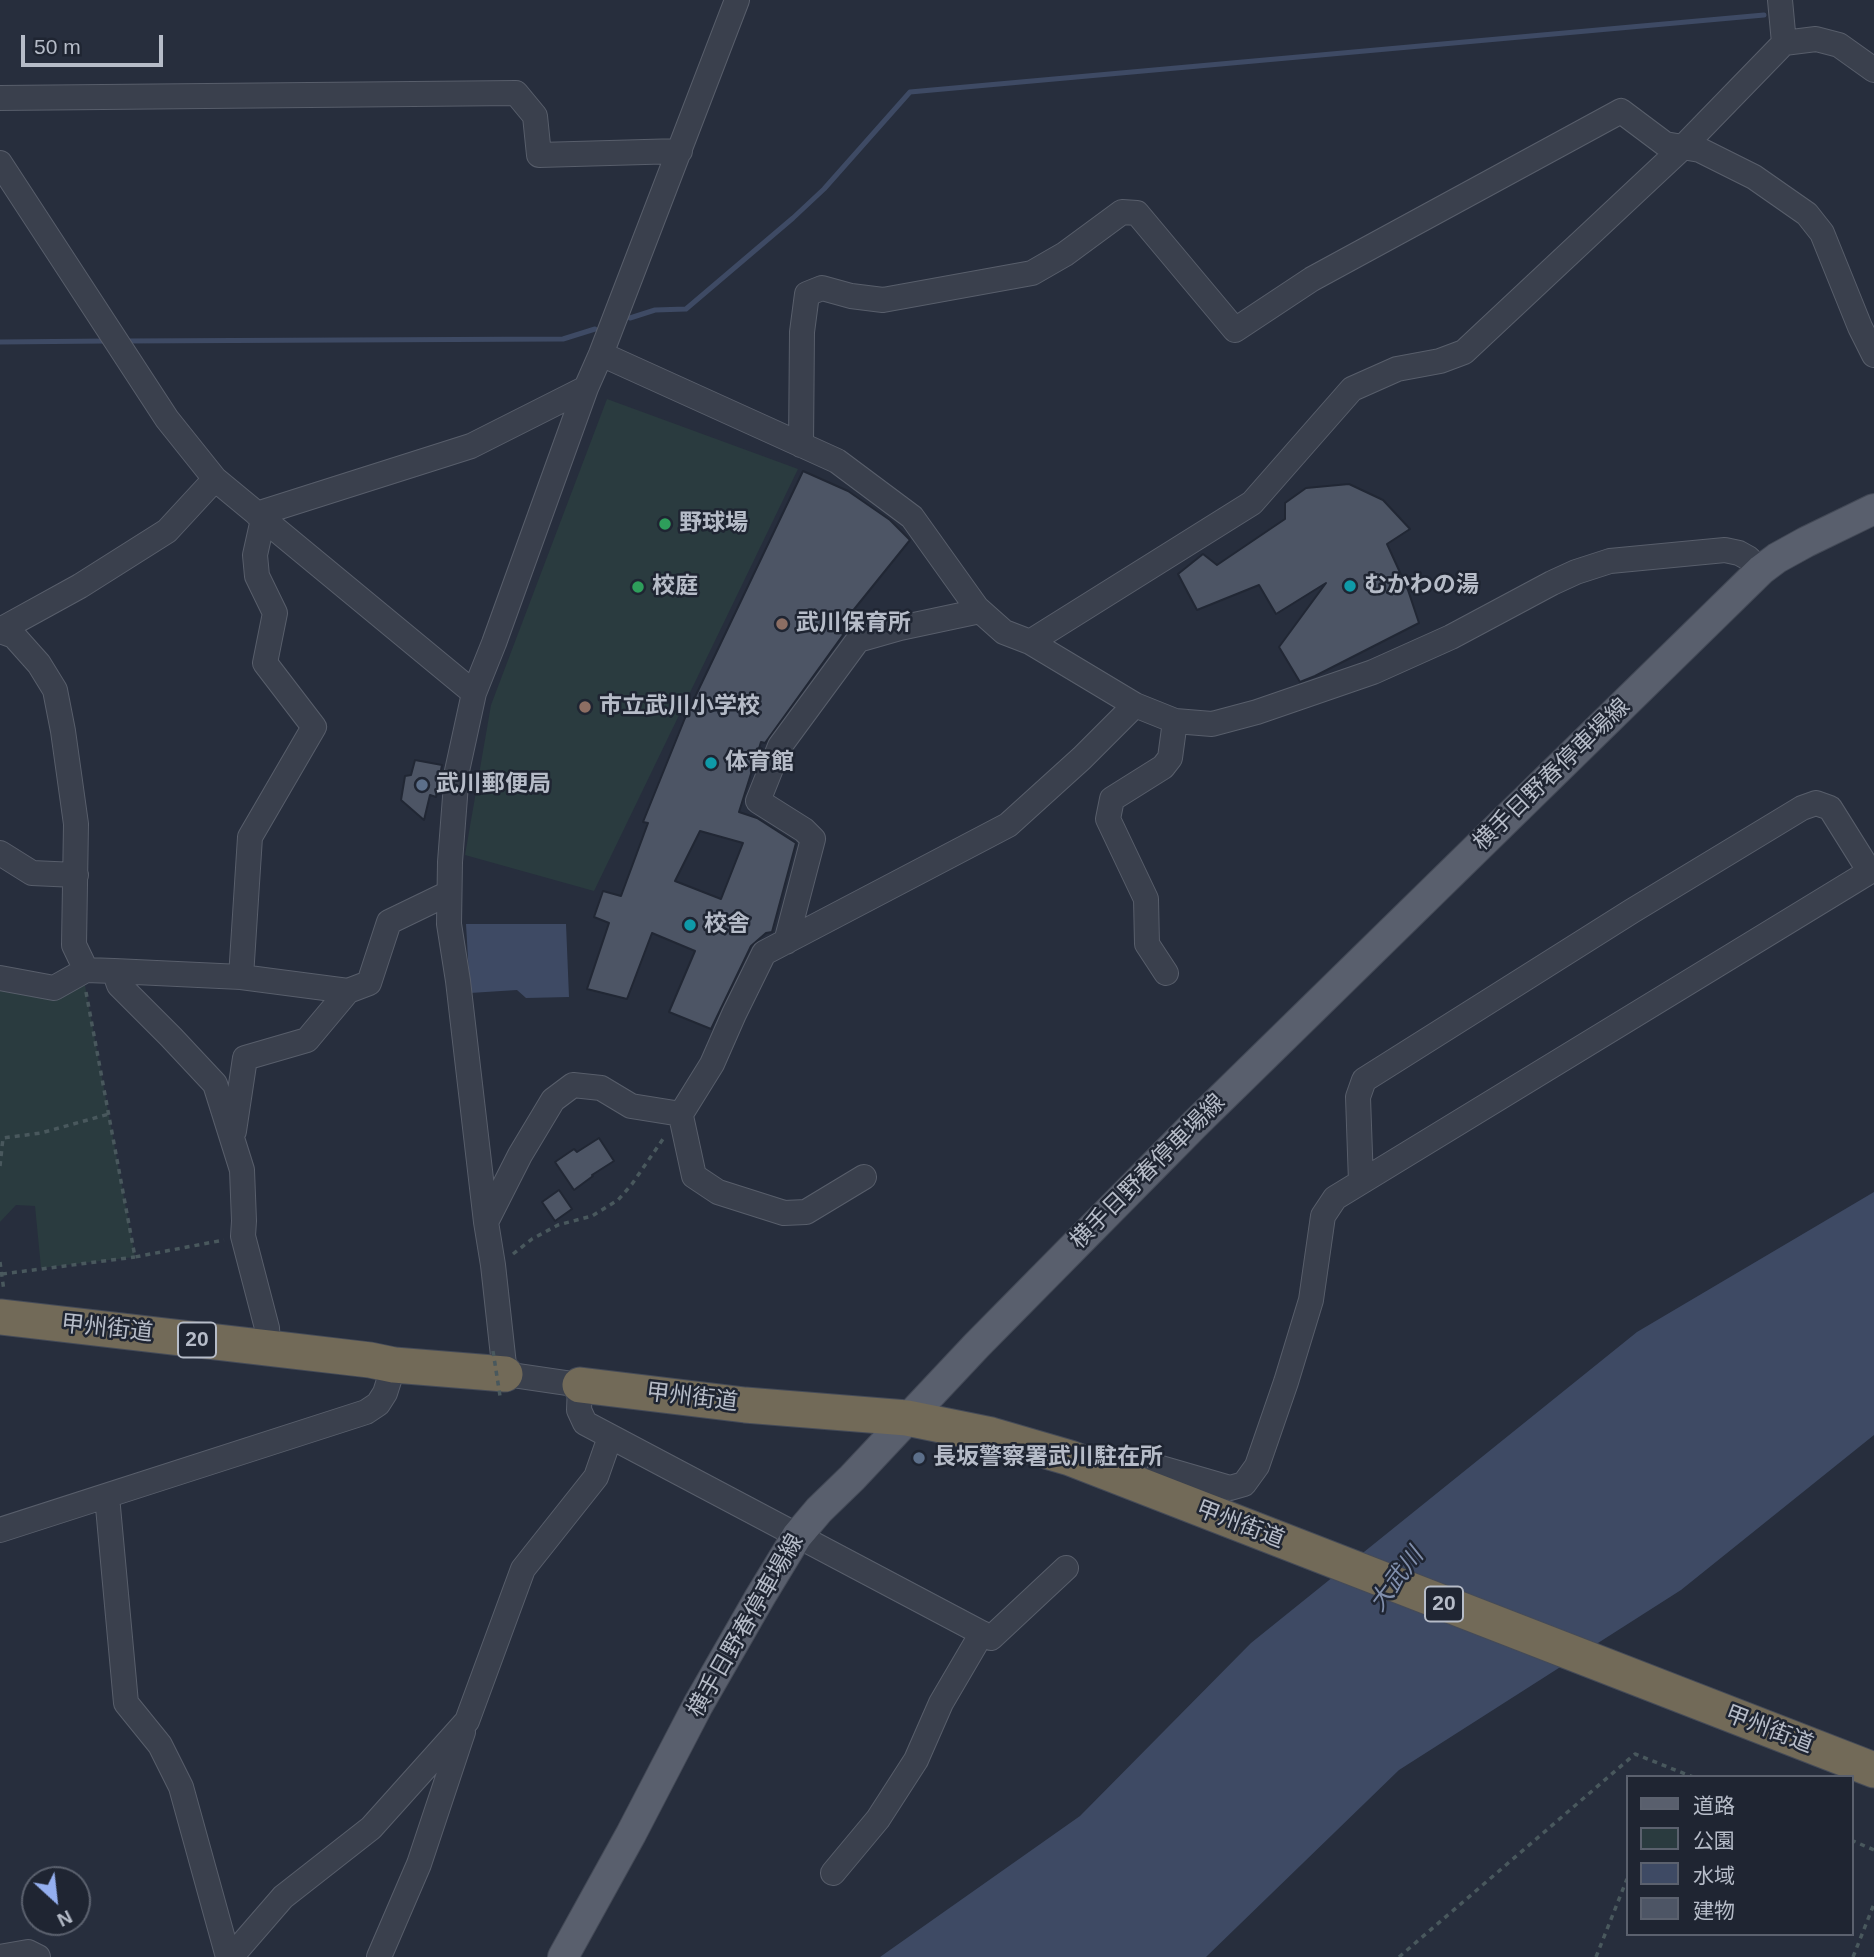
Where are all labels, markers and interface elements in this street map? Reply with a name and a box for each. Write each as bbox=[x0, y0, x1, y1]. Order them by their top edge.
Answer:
scale bar bbox=[24, 21, 166, 65]
text: 50 m bbox=[34, 35, 81, 58]
place label: 野球場 bbox=[679, 510, 748, 538]
marker: 野球場 bbox=[657, 516, 673, 532]
place label: むかわの湯 bbox=[1364, 572, 1479, 600]
place label: 校庭 bbox=[652, 573, 698, 601]
marker: むかわの湯 bbox=[1342, 578, 1358, 594]
marker: 校庭 bbox=[630, 579, 646, 595]
place label: 武川保育所 bbox=[796, 610, 911, 638]
marker: 武川保育所 bbox=[774, 616, 790, 632]
place label: 市立武川小学校 bbox=[599, 693, 760, 721]
street label: 横手日野春停車場線 bbox=[1468, 693, 1636, 857]
marker: 市立武川小学校 bbox=[577, 699, 593, 715]
place label: 体育館 bbox=[725, 749, 794, 777]
marker: 体育館 bbox=[703, 755, 719, 771]
place label: 武川郵便局 bbox=[436, 771, 551, 799]
marker: 武川郵便局 bbox=[414, 777, 430, 793]
place label: 校舎 bbox=[704, 911, 750, 939]
marker: 校舎 bbox=[682, 917, 698, 933]
street label: 横手日野春停車場線 bbox=[1065, 1089, 1231, 1255]
street label: 甲州街道 bbox=[60, 1310, 154, 1348]
road number: 20 bbox=[178, 1322, 216, 1358]
street label: 甲州街道 bbox=[645, 1379, 739, 1417]
place label: 長坂警察署武川駐在所 bbox=[933, 1444, 1163, 1472]
marker: 長坂警察署武川駐在所 bbox=[911, 1450, 927, 1466]
street label: 甲州街道 bbox=[1192, 1496, 1288, 1554]
street label: 横手日野春停車場線 bbox=[682, 1529, 810, 1723]
water label: 大武川 bbox=[1364, 1543, 1430, 1617]
road number: 20 bbox=[1425, 1586, 1463, 1622]
street label: 甲州街道 bbox=[1721, 1701, 1817, 1759]
legend bbox=[1626, 1775, 1853, 1936]
text: 道路 bbox=[1693, 1794, 1735, 1817]
text: 公園 bbox=[1693, 1829, 1735, 1852]
text: 水域 bbox=[1693, 1864, 1735, 1887]
north arrow bbox=[21, 1866, 91, 1936]
text: 建物 bbox=[1693, 1899, 1735, 1922]
text: N bbox=[54, 1906, 76, 1931]

